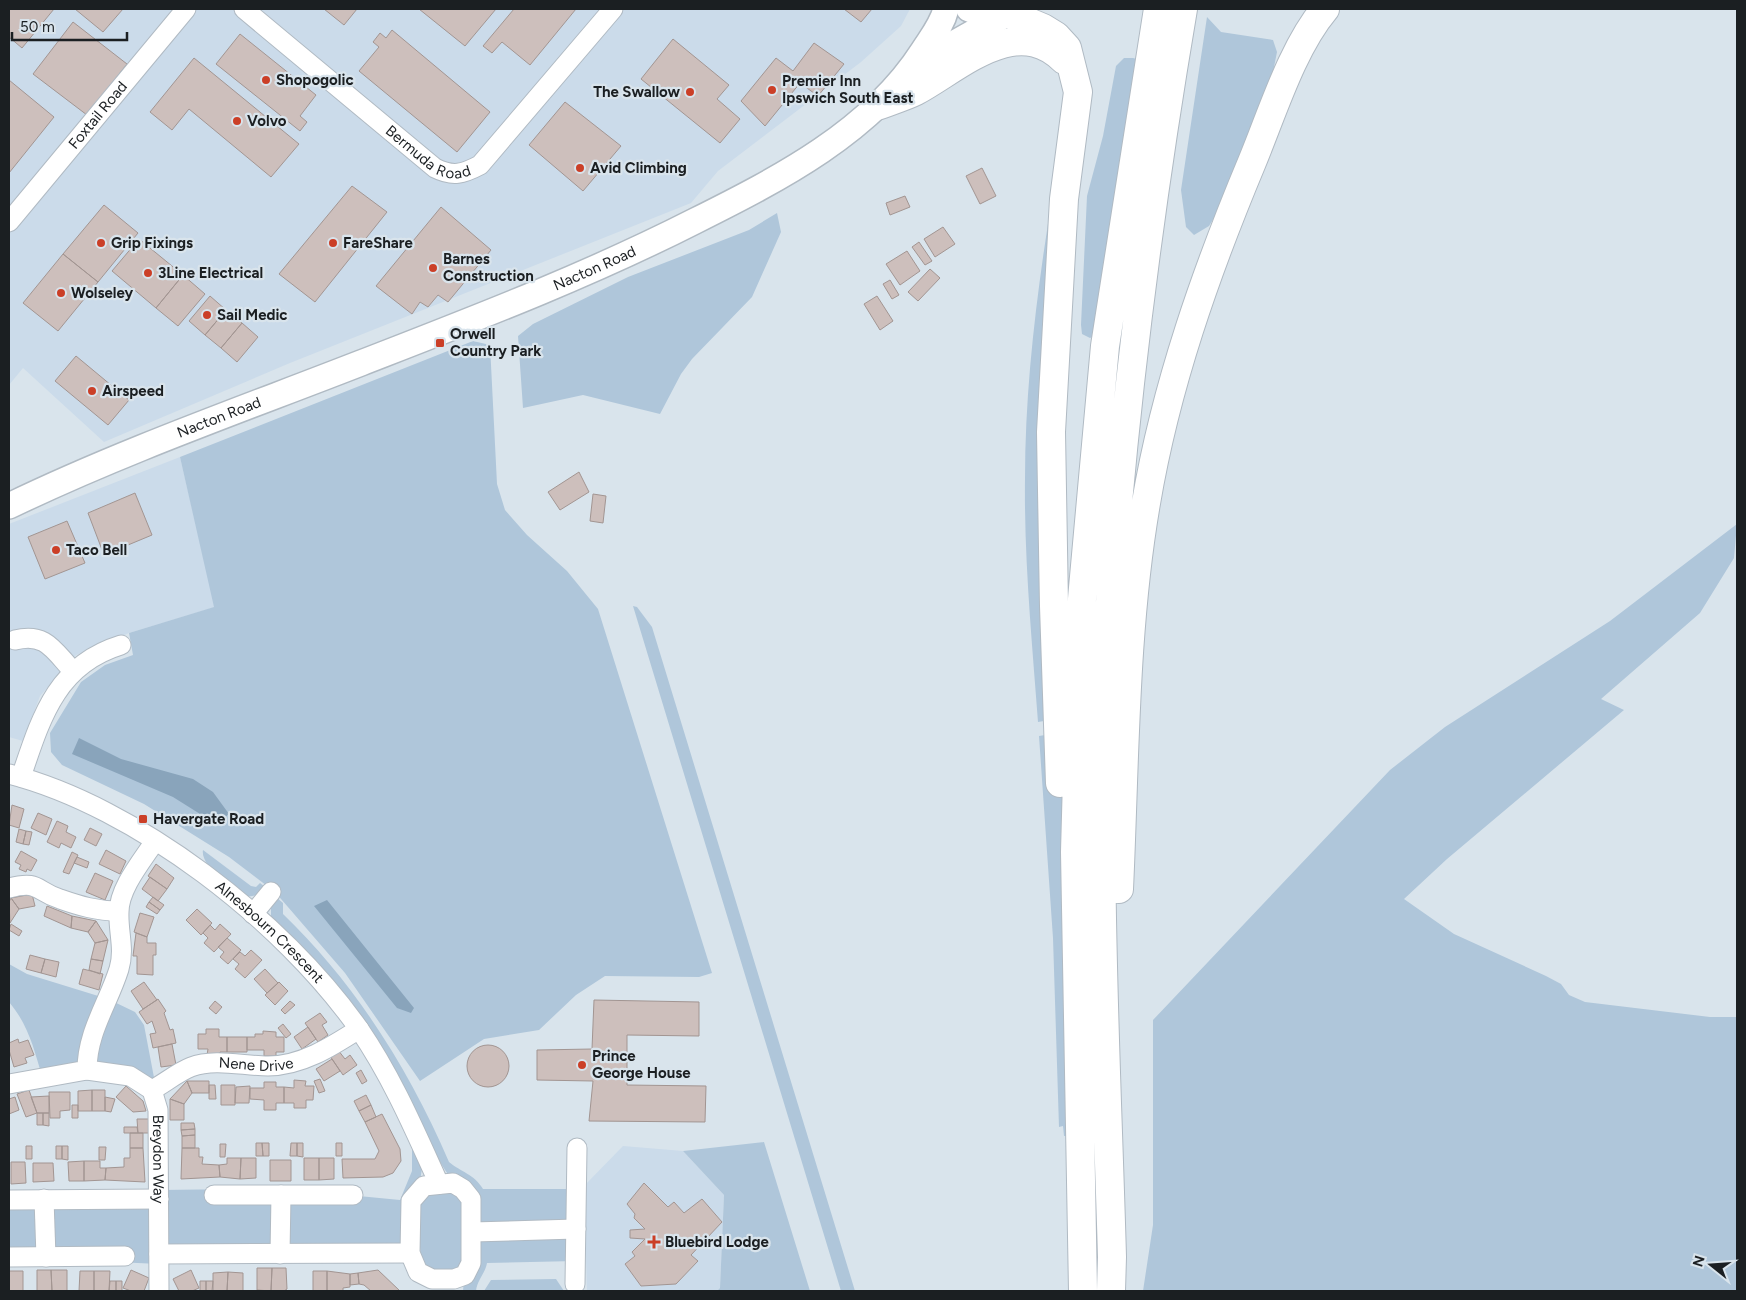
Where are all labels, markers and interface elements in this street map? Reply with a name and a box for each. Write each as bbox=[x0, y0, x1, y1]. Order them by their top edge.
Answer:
scale bar bbox=[12, 10, 128, 42]
text: 50 m bbox=[20, 18, 55, 36]
place label: Shopogolic bbox=[276, 71, 354, 89]
place label: Premier Inn Ipswich South East bbox=[782, 72, 913, 107]
marker: Shopogolic bbox=[260, 74, 272, 86]
street label: Foxtail Road bbox=[65, 78, 131, 152]
place label: The Swallow bbox=[593, 83, 680, 101]
marker: Premier Inn Ipswich South East bbox=[766, 84, 778, 96]
marker: The Swallow bbox=[684, 86, 696, 98]
place label: Volvo bbox=[247, 112, 287, 130]
marker: Volvo bbox=[231, 115, 243, 127]
street label: Bermuda Road bbox=[382, 122, 473, 183]
place label: Avid Climbing bbox=[590, 159, 687, 177]
marker: Avid Climbing bbox=[574, 162, 586, 174]
place label: Grip Fixings bbox=[111, 234, 193, 252]
place label: FareShare bbox=[343, 234, 414, 252]
marker: Grip Fixings bbox=[95, 237, 107, 249]
marker: FareShare bbox=[327, 237, 339, 249]
street label: Nacton Road bbox=[550, 242, 639, 294]
place label: Barnes Construction bbox=[443, 250, 534, 285]
marker: Barnes Construction bbox=[427, 262, 439, 274]
place label: 3Line Electrical bbox=[158, 264, 263, 282]
marker: 3Line Electrical bbox=[142, 267, 154, 279]
place label: Wolseley bbox=[71, 284, 134, 302]
marker: Wolseley bbox=[55, 287, 67, 299]
place label: Sail Medic bbox=[217, 306, 288, 324]
marker: Sail Medic bbox=[201, 309, 213, 321]
place label: Orwell Country Park bbox=[450, 325, 541, 360]
marker: Orwell Country Park bbox=[434, 337, 446, 349]
place label: Airspeed bbox=[102, 382, 164, 400]
marker: Airspeed bbox=[86, 385, 98, 397]
street label: Nacton Road bbox=[175, 393, 263, 442]
place label: Taco Bell bbox=[66, 541, 127, 559]
marker: Taco Bell bbox=[50, 544, 62, 556]
place label: Havergate Road bbox=[153, 810, 264, 828]
marker: Havergate Road bbox=[137, 813, 149, 825]
street label: Alnesbourn Crescent bbox=[212, 877, 328, 987]
place label: Prince George House bbox=[592, 1047, 691, 1082]
street label: Nene Drive bbox=[218, 1054, 295, 1075]
marker: Prince George House bbox=[576, 1059, 588, 1071]
street label: Breydon Way bbox=[149, 1115, 168, 1204]
place label: Bluebird Lodge bbox=[665, 1233, 769, 1251]
marker: Bluebird Lodge bbox=[647, 1235, 661, 1249]
north arrow bbox=[1686, 1240, 1736, 1290]
text: N bbox=[1689, 1254, 1709, 1269]

